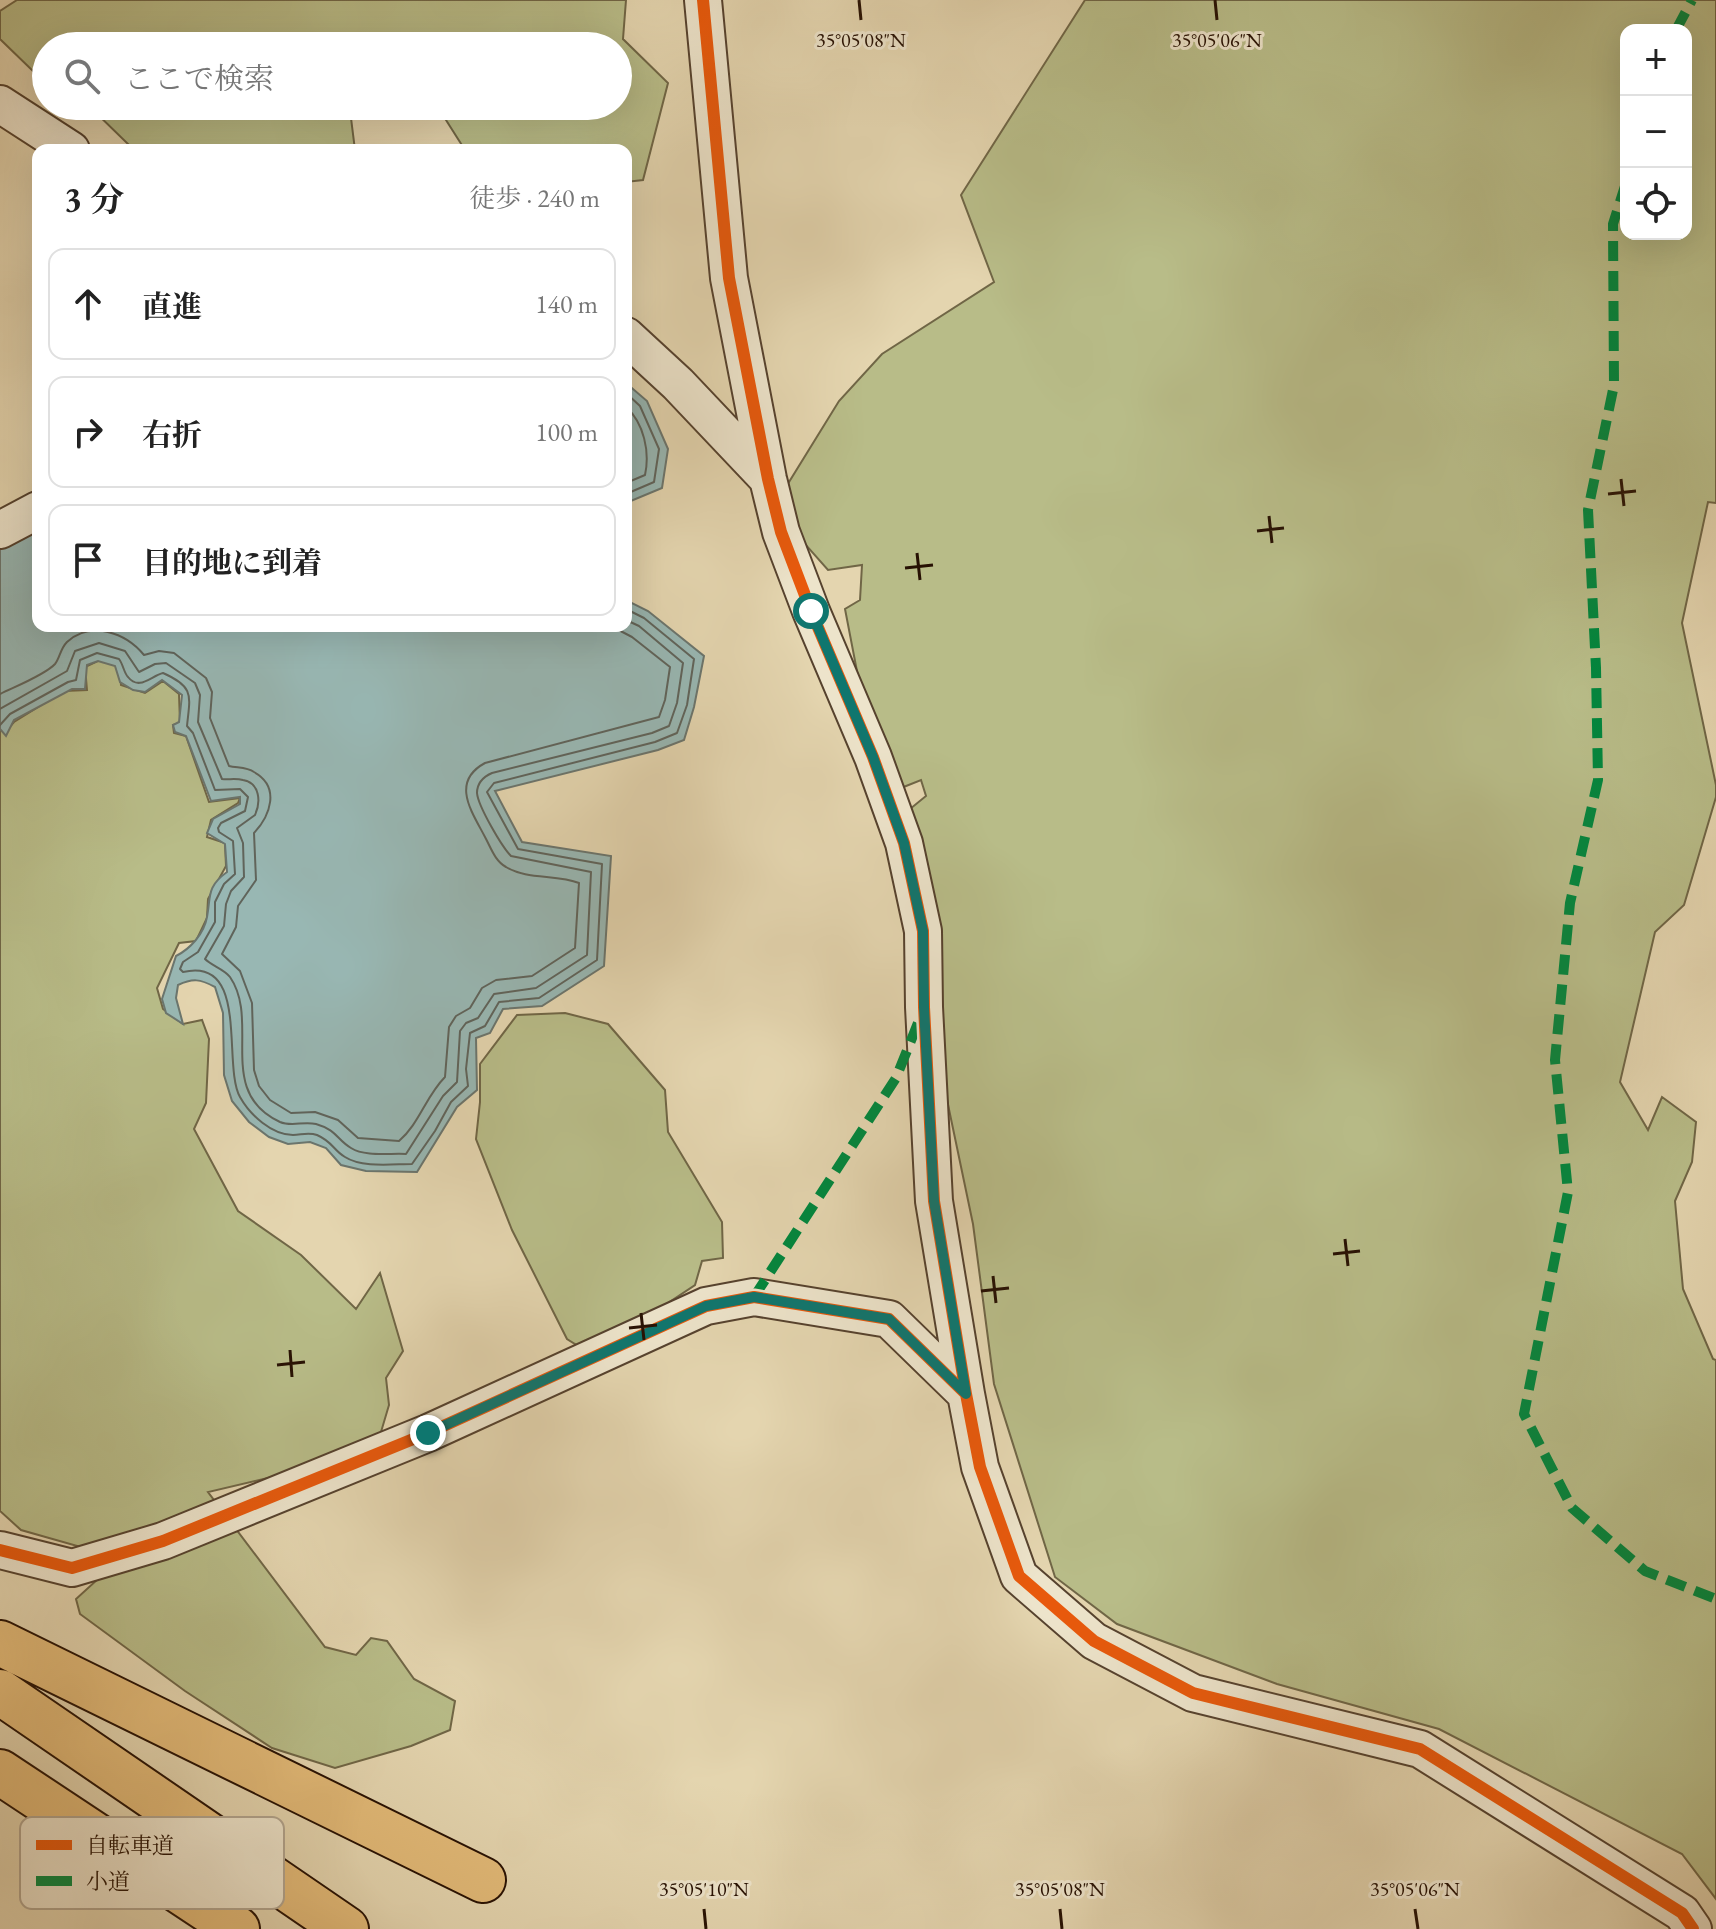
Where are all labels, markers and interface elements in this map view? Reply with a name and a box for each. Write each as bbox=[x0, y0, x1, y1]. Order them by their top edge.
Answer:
map controls bbox=[1620, 24, 1692, 240]
button: + bbox=[1620, 24, 1692, 96]
text: 35°05'08"N bbox=[816, 27, 906, 53]
text: 35°05'06"N bbox=[1172, 27, 1262, 53]
search box bbox=[32, 32, 632, 120]
icon: search bbox=[60, 54, 104, 98]
text: ここで検索 bbox=[124, 59, 274, 98]
button: − bbox=[1620, 96, 1692, 168]
button: locate bbox=[1620, 168, 1692, 240]
text: 3 分 bbox=[64, 177, 124, 221]
text: 徒歩 · 240 m bbox=[470, 181, 600, 215]
icon: ahead bbox=[66, 282, 110, 326]
text: 直進 bbox=[142, 287, 202, 326]
text: 140 m bbox=[535, 287, 598, 321]
icon: right bbox=[66, 410, 110, 454]
text: 右折 bbox=[142, 415, 202, 454]
text: 100 m bbox=[535, 415, 598, 449]
icon: arrive bbox=[66, 538, 110, 582]
text: 目的地に到着 bbox=[142, 543, 322, 582]
route start bbox=[793, 593, 829, 629]
route end bbox=[410, 1415, 446, 1451]
legend bbox=[20, 1817, 284, 1909]
text: 自転車道 bbox=[86, 1831, 174, 1860]
text: 小道 bbox=[86, 1867, 130, 1896]
text: 35°05'10"N bbox=[659, 1876, 749, 1902]
text: 35°05'08"N bbox=[1015, 1876, 1105, 1902]
text: 35°05'06"N bbox=[1370, 1876, 1460, 1902]

